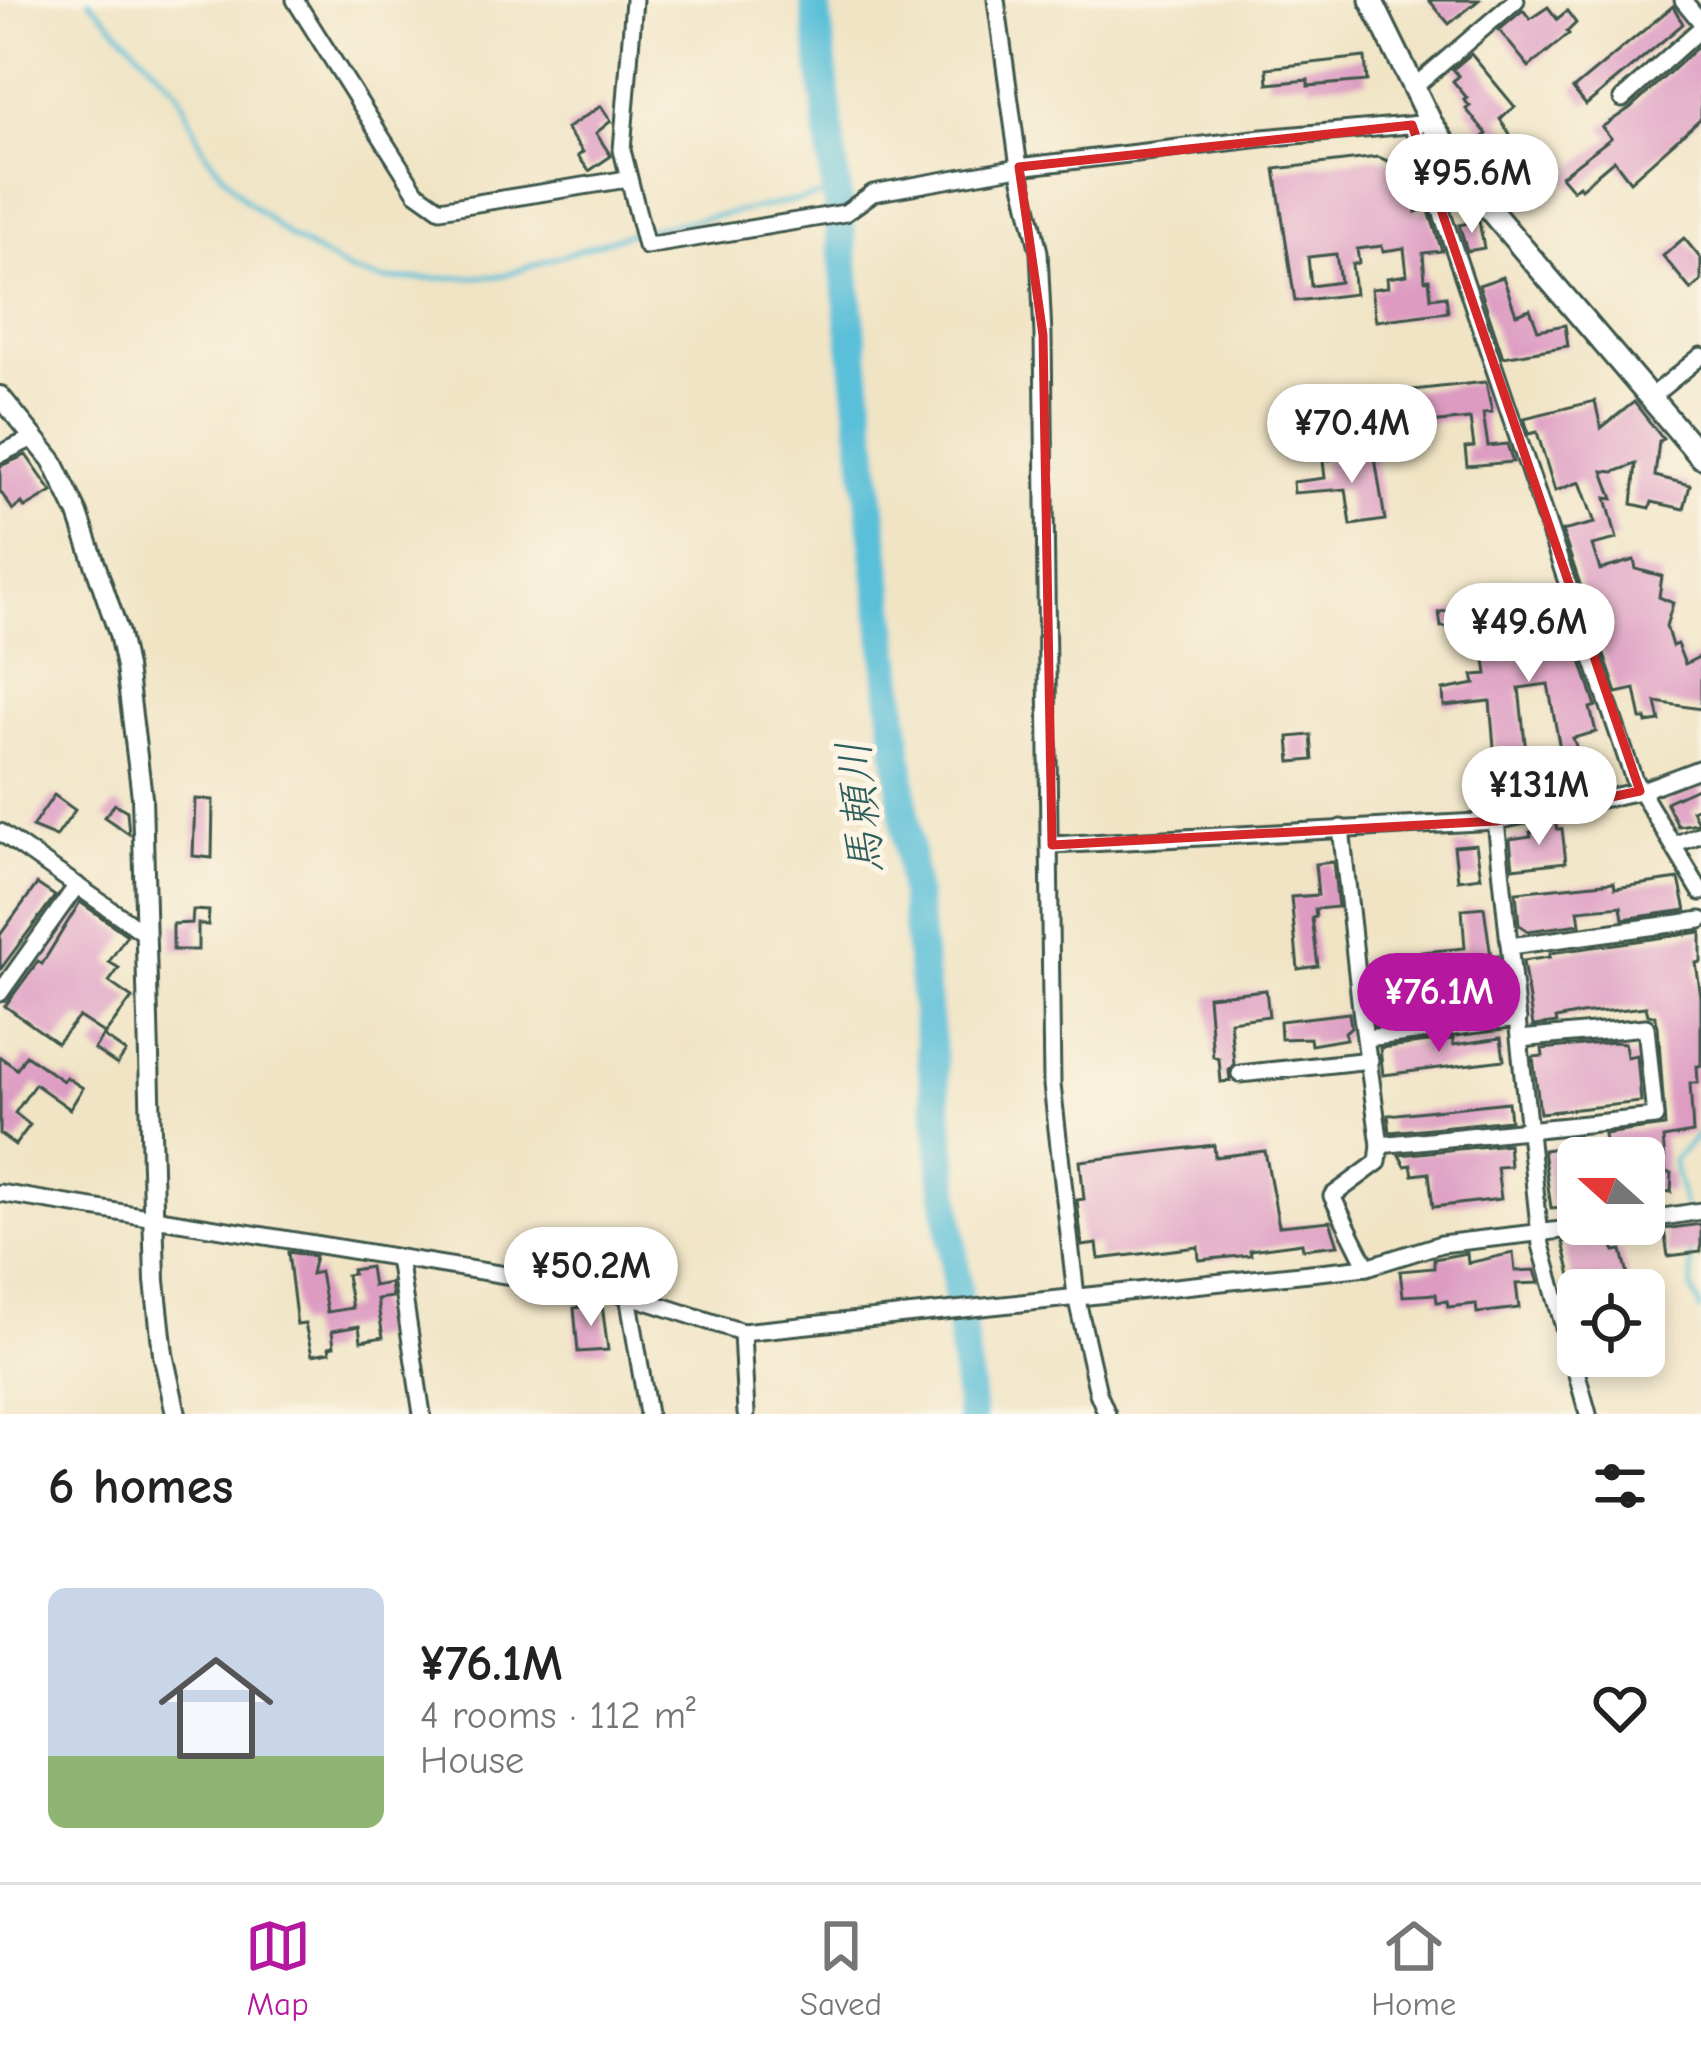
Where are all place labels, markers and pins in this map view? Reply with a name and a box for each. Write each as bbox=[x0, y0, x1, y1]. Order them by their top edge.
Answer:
pin: ¥95.6M bbox=[1374, 134, 1570, 236]
pin: ¥70.4M bbox=[1254, 384, 1450, 486]
pin: ¥49.6M bbox=[1431, 583, 1627, 685]
pin: ¥131M bbox=[1455, 746, 1623, 848]
pin: ¥76.1M bbox=[1341, 953, 1537, 1055]
pin: ¥50.2M bbox=[493, 1227, 689, 1329]

